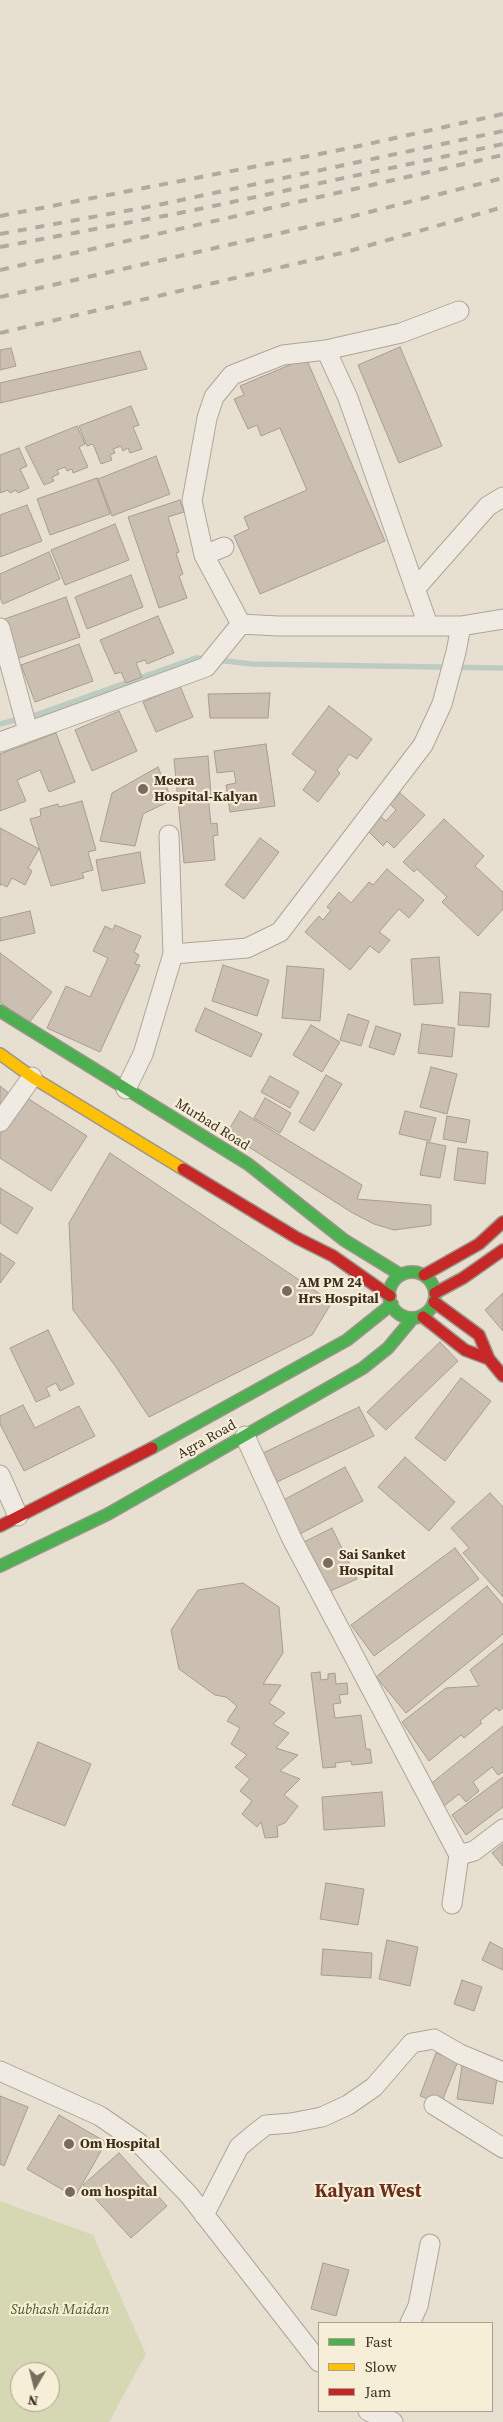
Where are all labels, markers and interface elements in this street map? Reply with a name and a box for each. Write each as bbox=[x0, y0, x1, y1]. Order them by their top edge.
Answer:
place label: Meera Hospital-Kalyan bbox=[154, 773, 258, 806]
marker: Meera Hospital-Kalyan bbox=[136, 782, 150, 796]
street label: Murbad Road bbox=[172, 1096, 252, 1154]
place label: AM PM 24 Hrs Hospital bbox=[298, 1275, 379, 1308]
marker: AM PM 24 Hrs Hospital bbox=[280, 1284, 294, 1298]
street label: Agra Road bbox=[175, 1417, 239, 1463]
place label: Sai Sanket Hospital bbox=[339, 1547, 405, 1580]
marker: Sai Sanket Hospital bbox=[321, 1556, 335, 1570]
place label: Om Hospital bbox=[80, 2136, 160, 2152]
marker: Om Hospital bbox=[62, 2137, 76, 2151]
district label: Kalyan West bbox=[315, 2181, 421, 2203]
place label: om hospital bbox=[81, 2184, 157, 2200]
marker: om hospital bbox=[63, 2185, 77, 2199]
park label: Subhash Maidan bbox=[11, 2302, 109, 2318]
legend bbox=[318, 2322, 493, 2412]
text: Fast bbox=[365, 2331, 392, 2352]
text: Slow bbox=[365, 2356, 397, 2377]
north arrow bbox=[10, 2362, 60, 2412]
text: Jam bbox=[365, 2381, 391, 2402]
text: N bbox=[27, 2390, 40, 2411]

